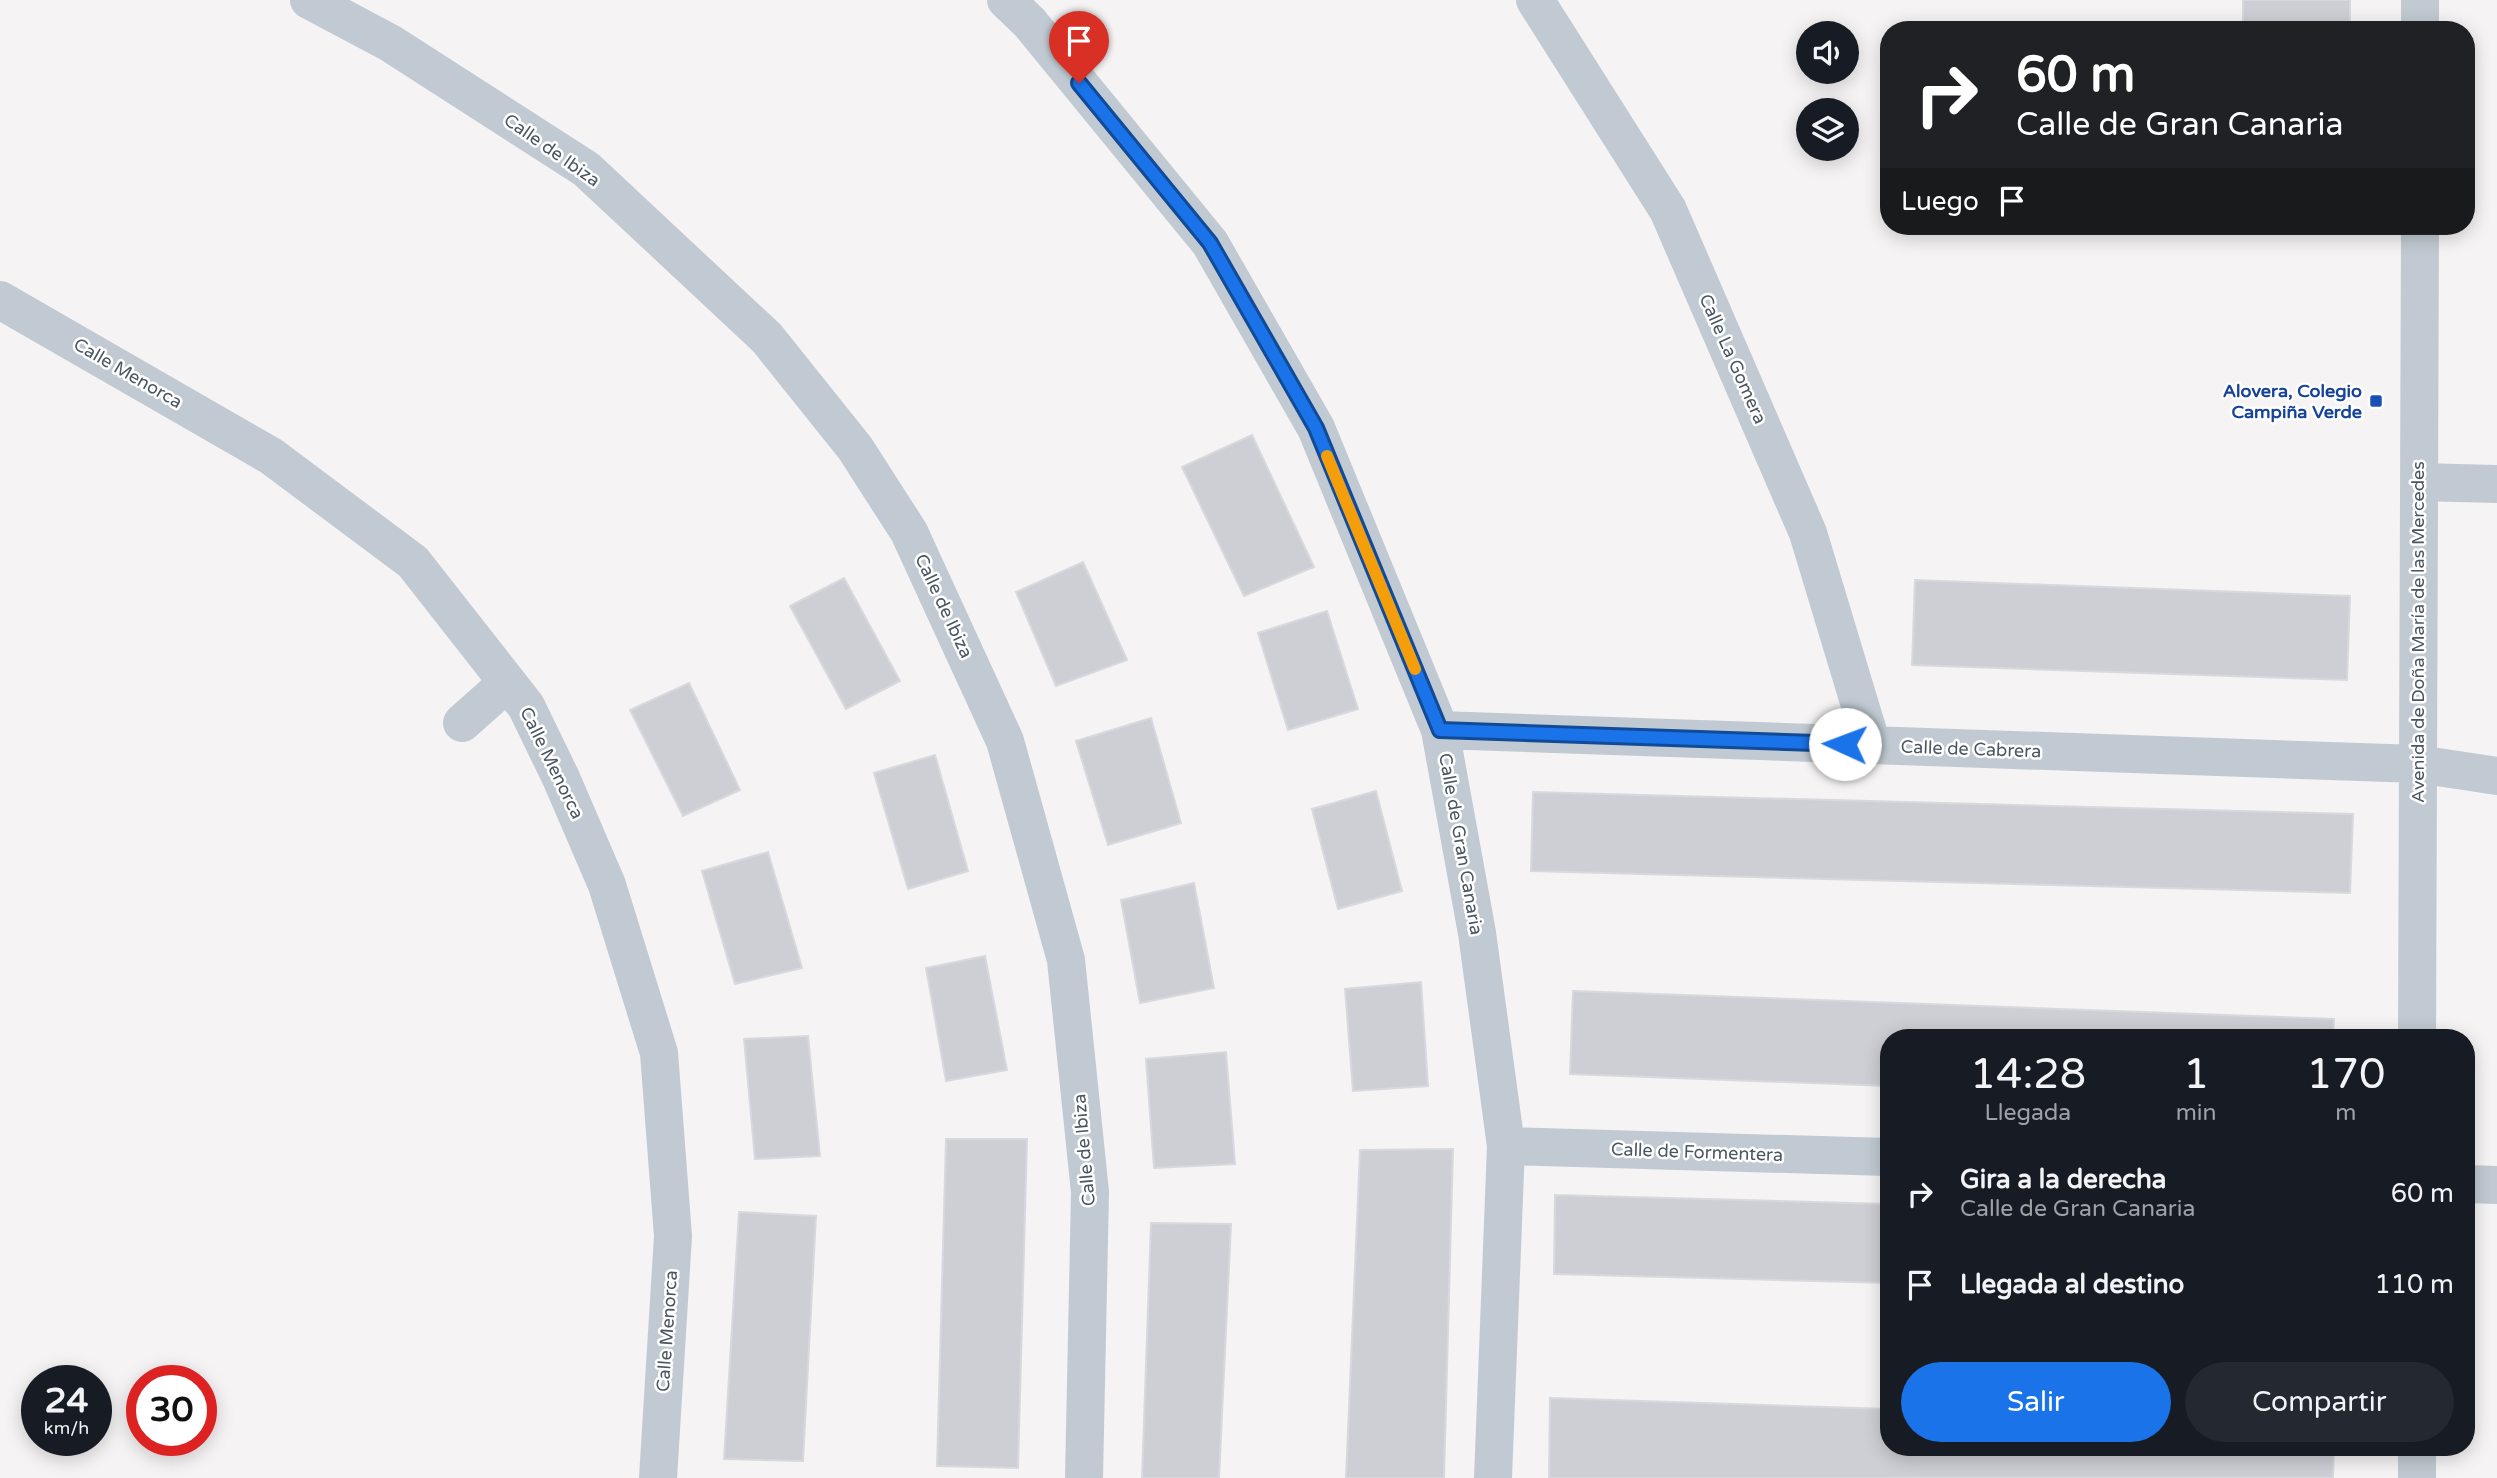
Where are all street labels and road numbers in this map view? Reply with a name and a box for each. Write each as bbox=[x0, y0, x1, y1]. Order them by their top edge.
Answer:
street label: Calle de Ibiza bbox=[500, 109, 604, 191]
street label: Calle La Gomera bbox=[1694, 291, 1772, 427]
street label: Calle Menorca bbox=[70, 333, 186, 413]
street label: Avenida de Doña María de las Mercedes bbox=[2407, 461, 2429, 803]
street label: Calle de Ibiza bbox=[910, 550, 978, 662]
street label: Calle Menorca bbox=[515, 703, 589, 823]
street label: Calle de Cabrera bbox=[1900, 736, 2042, 762]
street label: Calle de Gran Canaria bbox=[1434, 751, 1488, 937]
street label: Calle de Ibiza bbox=[1068, 1093, 1100, 1207]
street label: Calle de Formentera bbox=[1611, 1138, 1783, 1166]
street label: Calle Menorca bbox=[652, 1269, 682, 1393]

